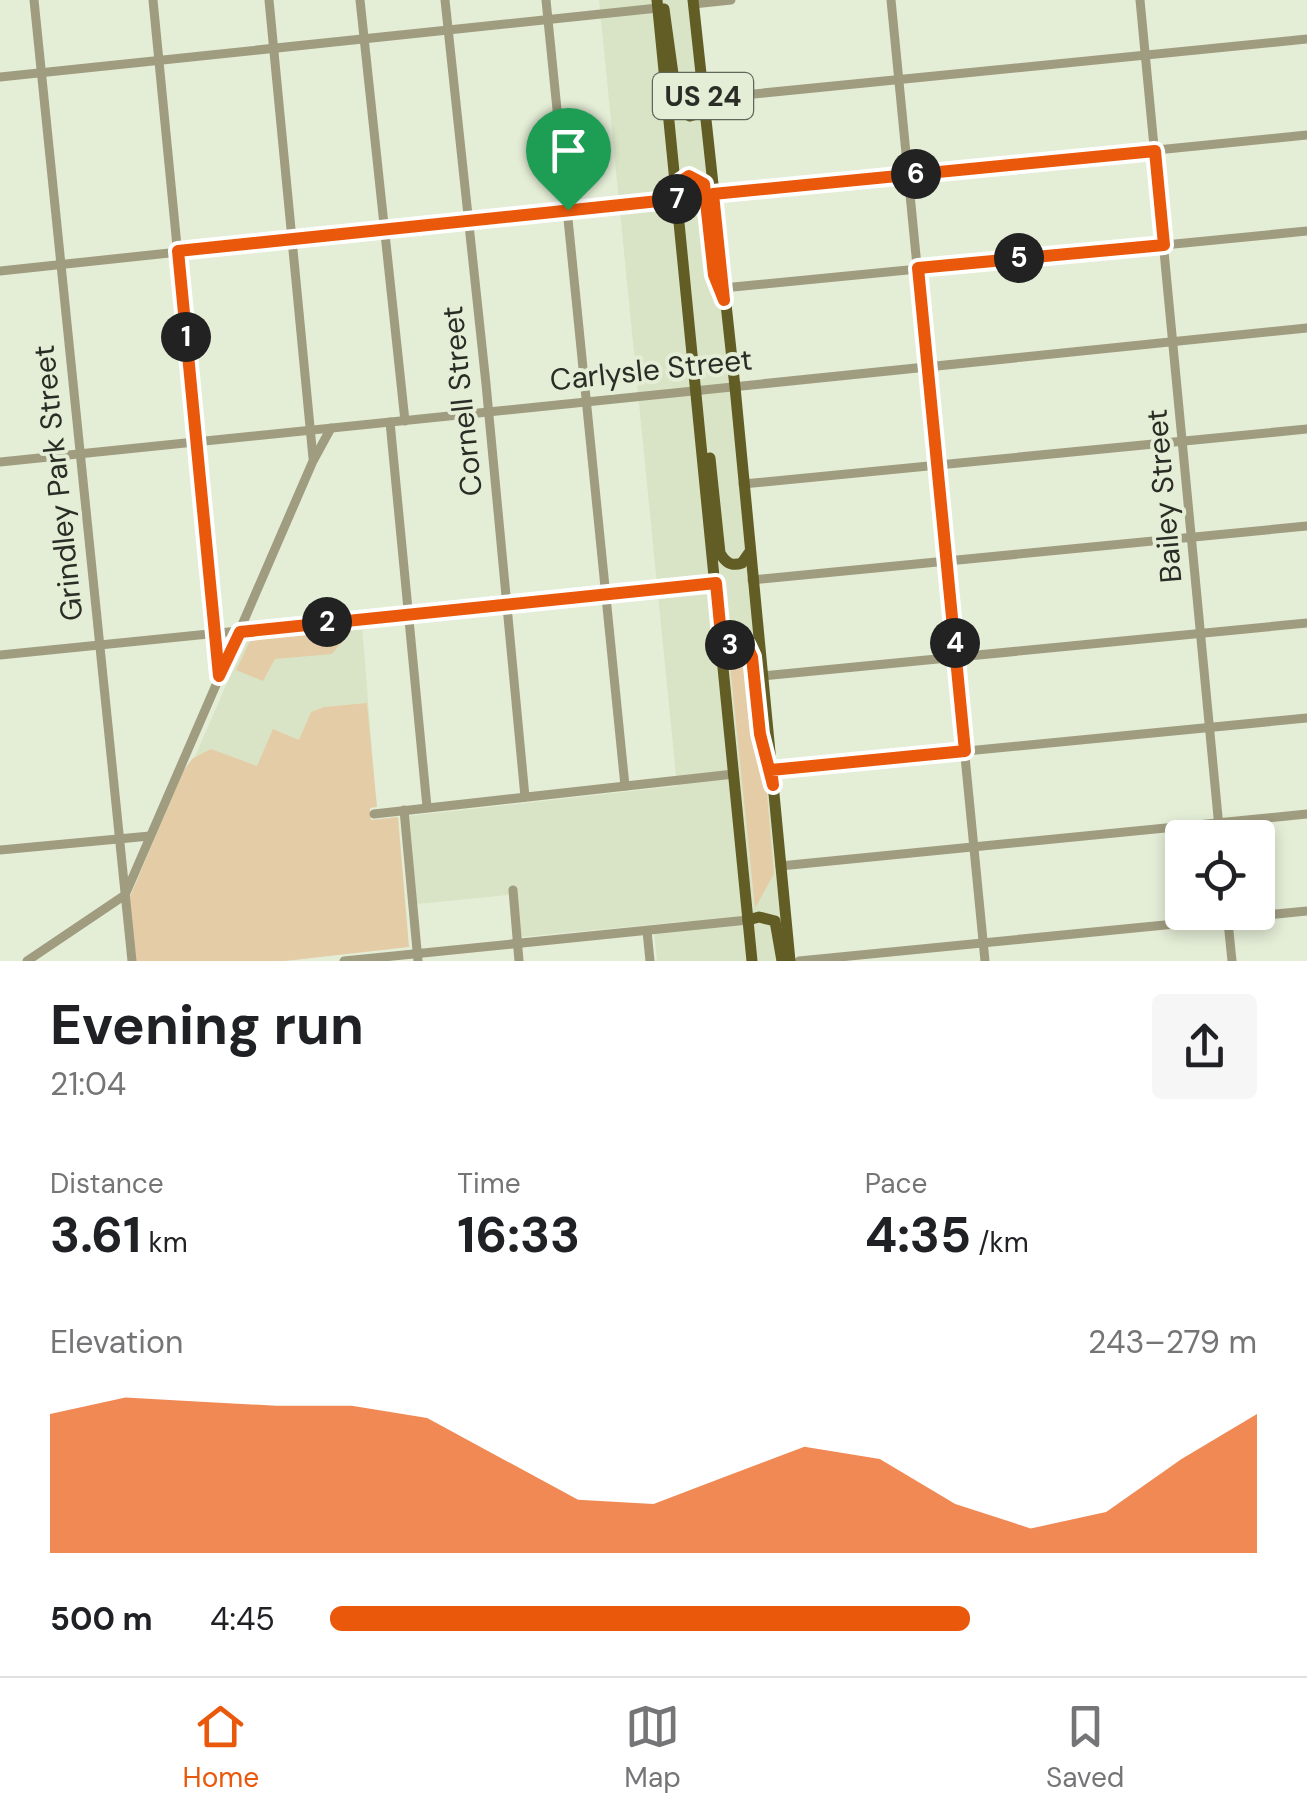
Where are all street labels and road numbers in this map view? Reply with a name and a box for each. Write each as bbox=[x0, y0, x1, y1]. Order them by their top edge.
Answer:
road number: US 24 bbox=[653, 73, 753, 119]
street label: Cornell Street bbox=[432, 304, 491, 498]
street label: Carlysle Street bbox=[548, 339, 754, 400]
street label: Grindley Park Street bbox=[24, 343, 91, 623]
street label: Bailey Street bbox=[1136, 407, 1191, 585]

